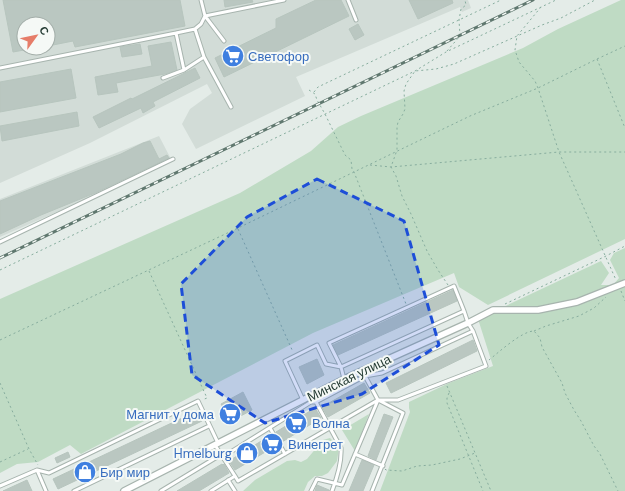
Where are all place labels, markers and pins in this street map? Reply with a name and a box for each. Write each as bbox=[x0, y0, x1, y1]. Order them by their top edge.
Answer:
supermarket icon: Светофор bbox=[220, 43, 246, 69]
place label: Светофор bbox=[248, 48, 309, 65]
supermarket icon: Магнит у дома bbox=[217, 401, 243, 427]
place label: Магнит у дома bbox=[126, 406, 215, 423]
supermarket icon: Волна bbox=[283, 410, 309, 436]
place label: Волна bbox=[312, 415, 350, 432]
supermarket icon: Винегрет bbox=[259, 431, 285, 457]
place label: Винегрет bbox=[288, 436, 343, 453]
shop icon: Hmelburg bbox=[234, 440, 260, 466]
place label: Hmelburg bbox=[174, 445, 232, 462]
shop icon: Бир мир bbox=[72, 459, 98, 485]
place label: Бир мир bbox=[100, 464, 150, 481]

